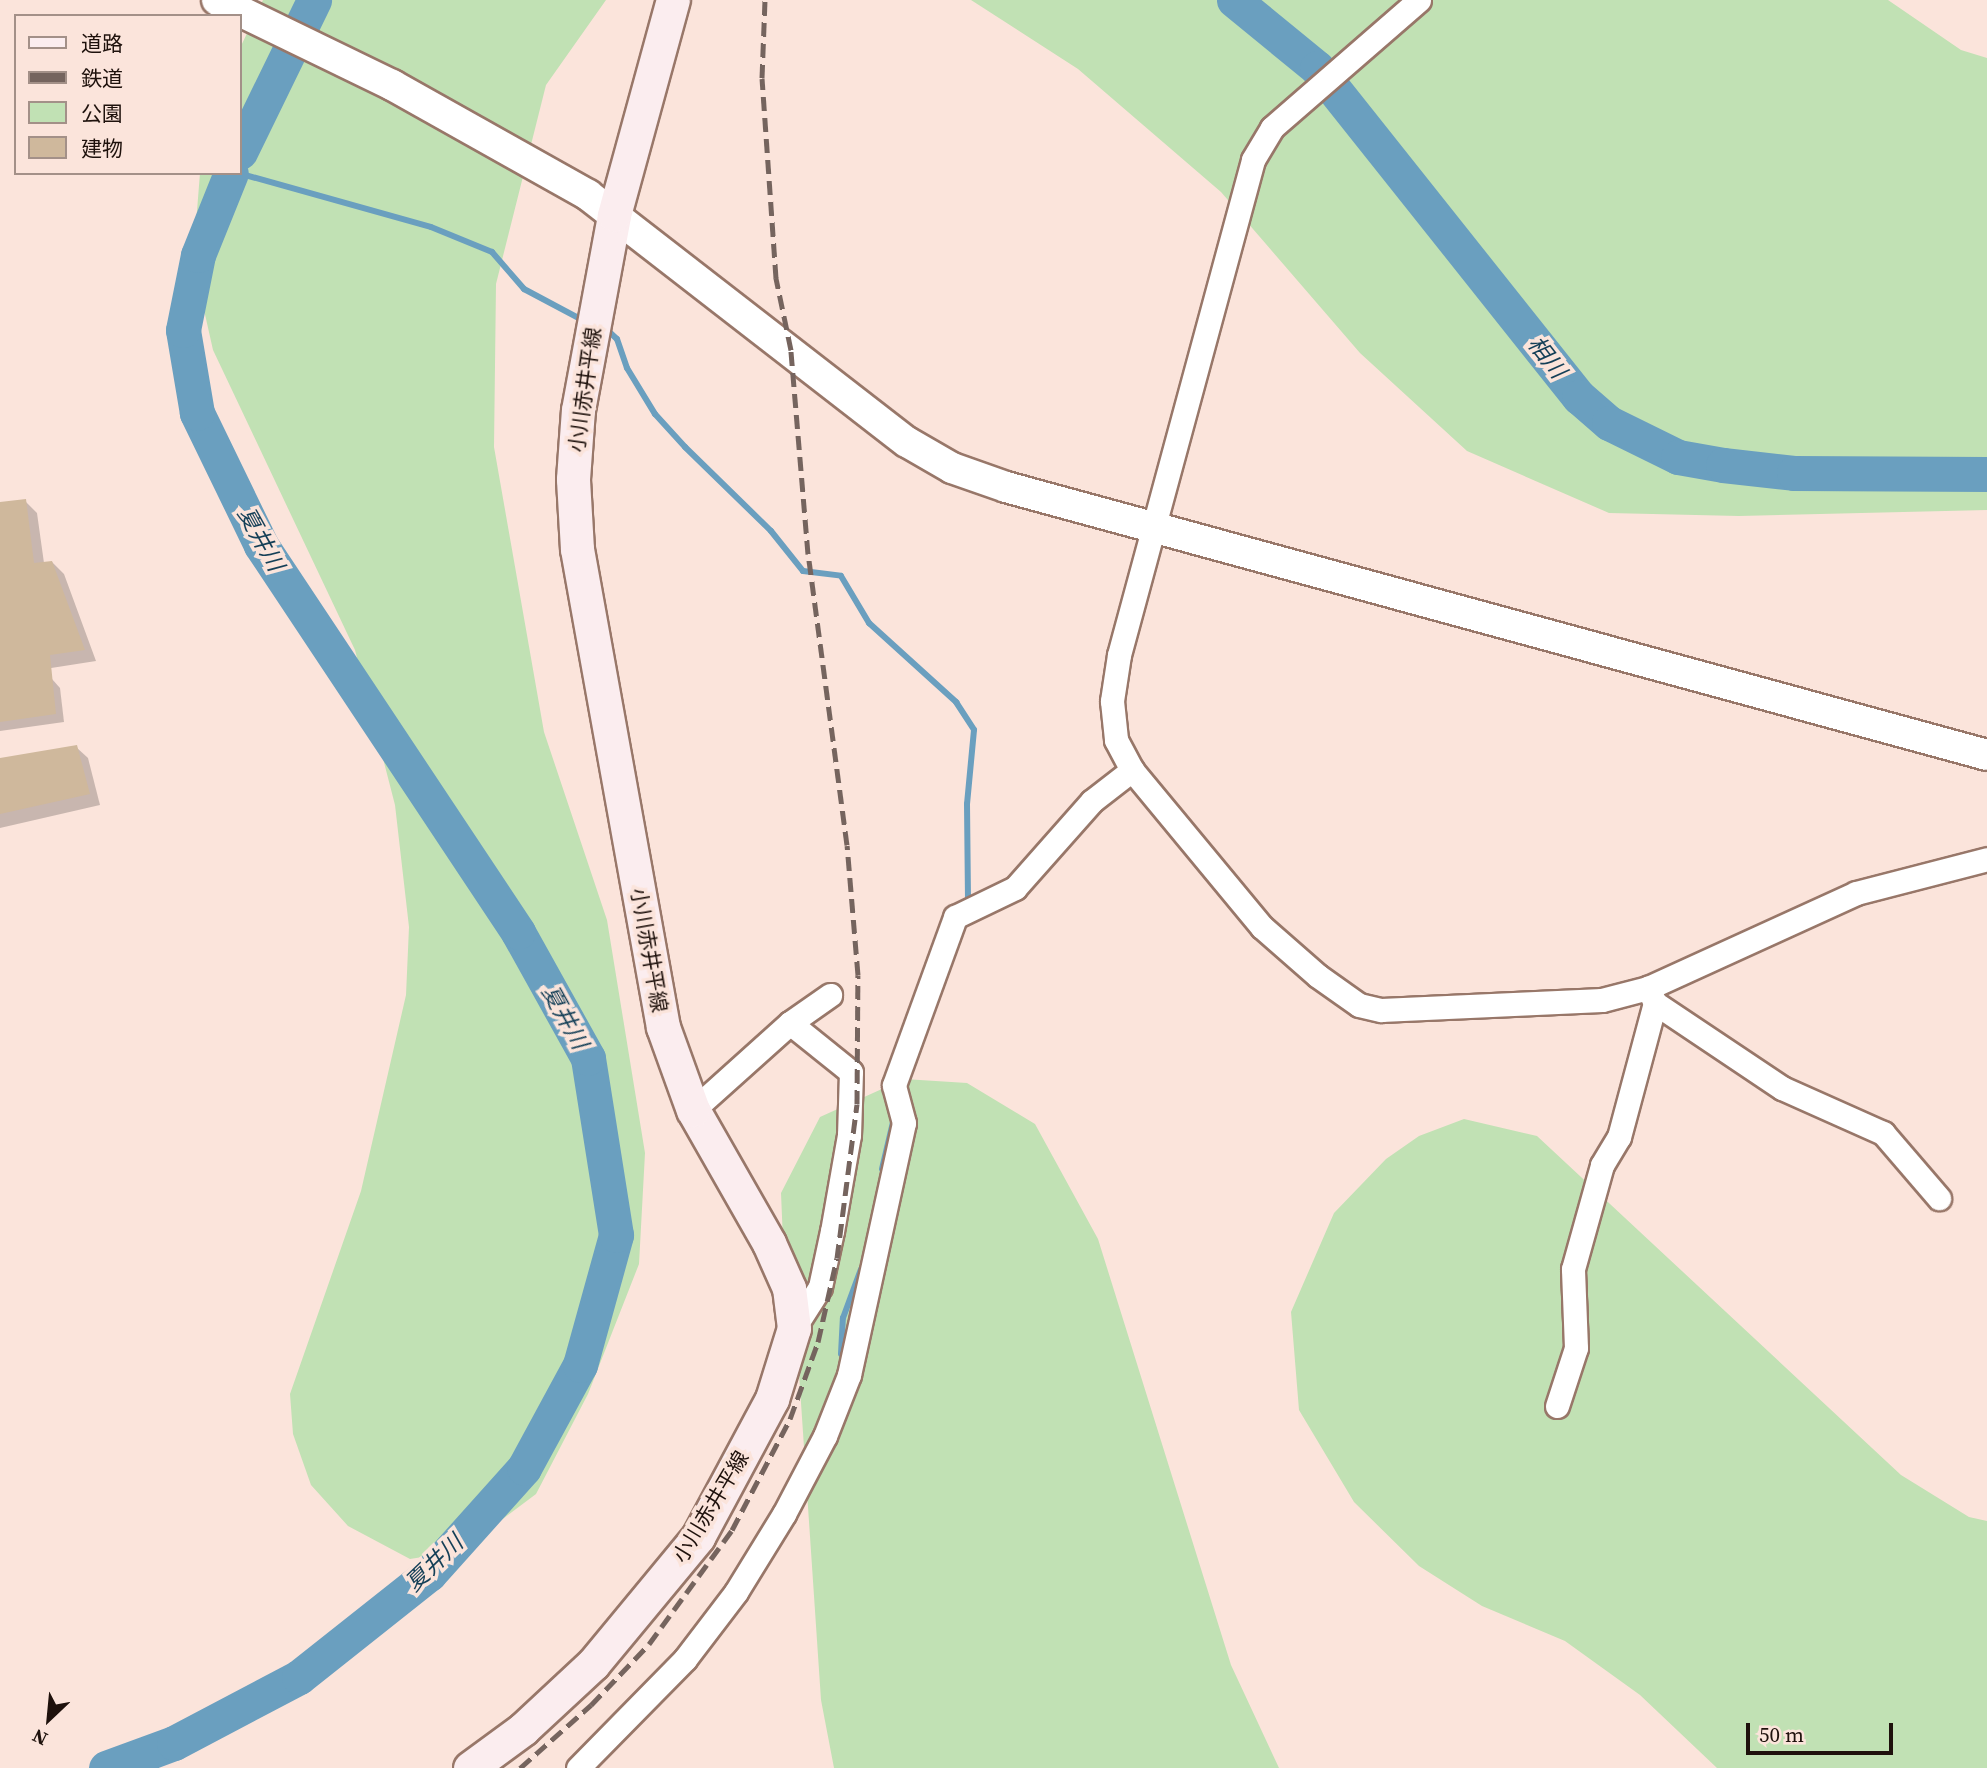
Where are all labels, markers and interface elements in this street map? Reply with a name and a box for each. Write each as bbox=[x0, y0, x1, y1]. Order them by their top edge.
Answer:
legend bbox=[14, 14, 242, 175]
text: 道路 bbox=[81, 29, 123, 58]
text: 鉄道 bbox=[81, 64, 123, 93]
text: 公園 bbox=[81, 99, 123, 128]
text: 建物 bbox=[81, 134, 123, 163]
street label: 小川赤井平線 bbox=[564, 326, 606, 454]
water label: 相川 bbox=[1522, 330, 1572, 384]
water label: 夏井川 bbox=[232, 502, 290, 576]
street label: 小川赤井平線 bbox=[626, 886, 672, 1014]
water label: 夏井川 bbox=[536, 980, 594, 1054]
street label: 小川赤井平線 bbox=[668, 1447, 754, 1567]
water label: 夏井川 bbox=[400, 1529, 468, 1597]
north arrow bbox=[14, 1684, 84, 1754]
scale bar bbox=[1749, 1708, 1896, 1752]
text: 50 m bbox=[1759, 1720, 1804, 1749]
text: N bbox=[28, 1723, 52, 1753]

